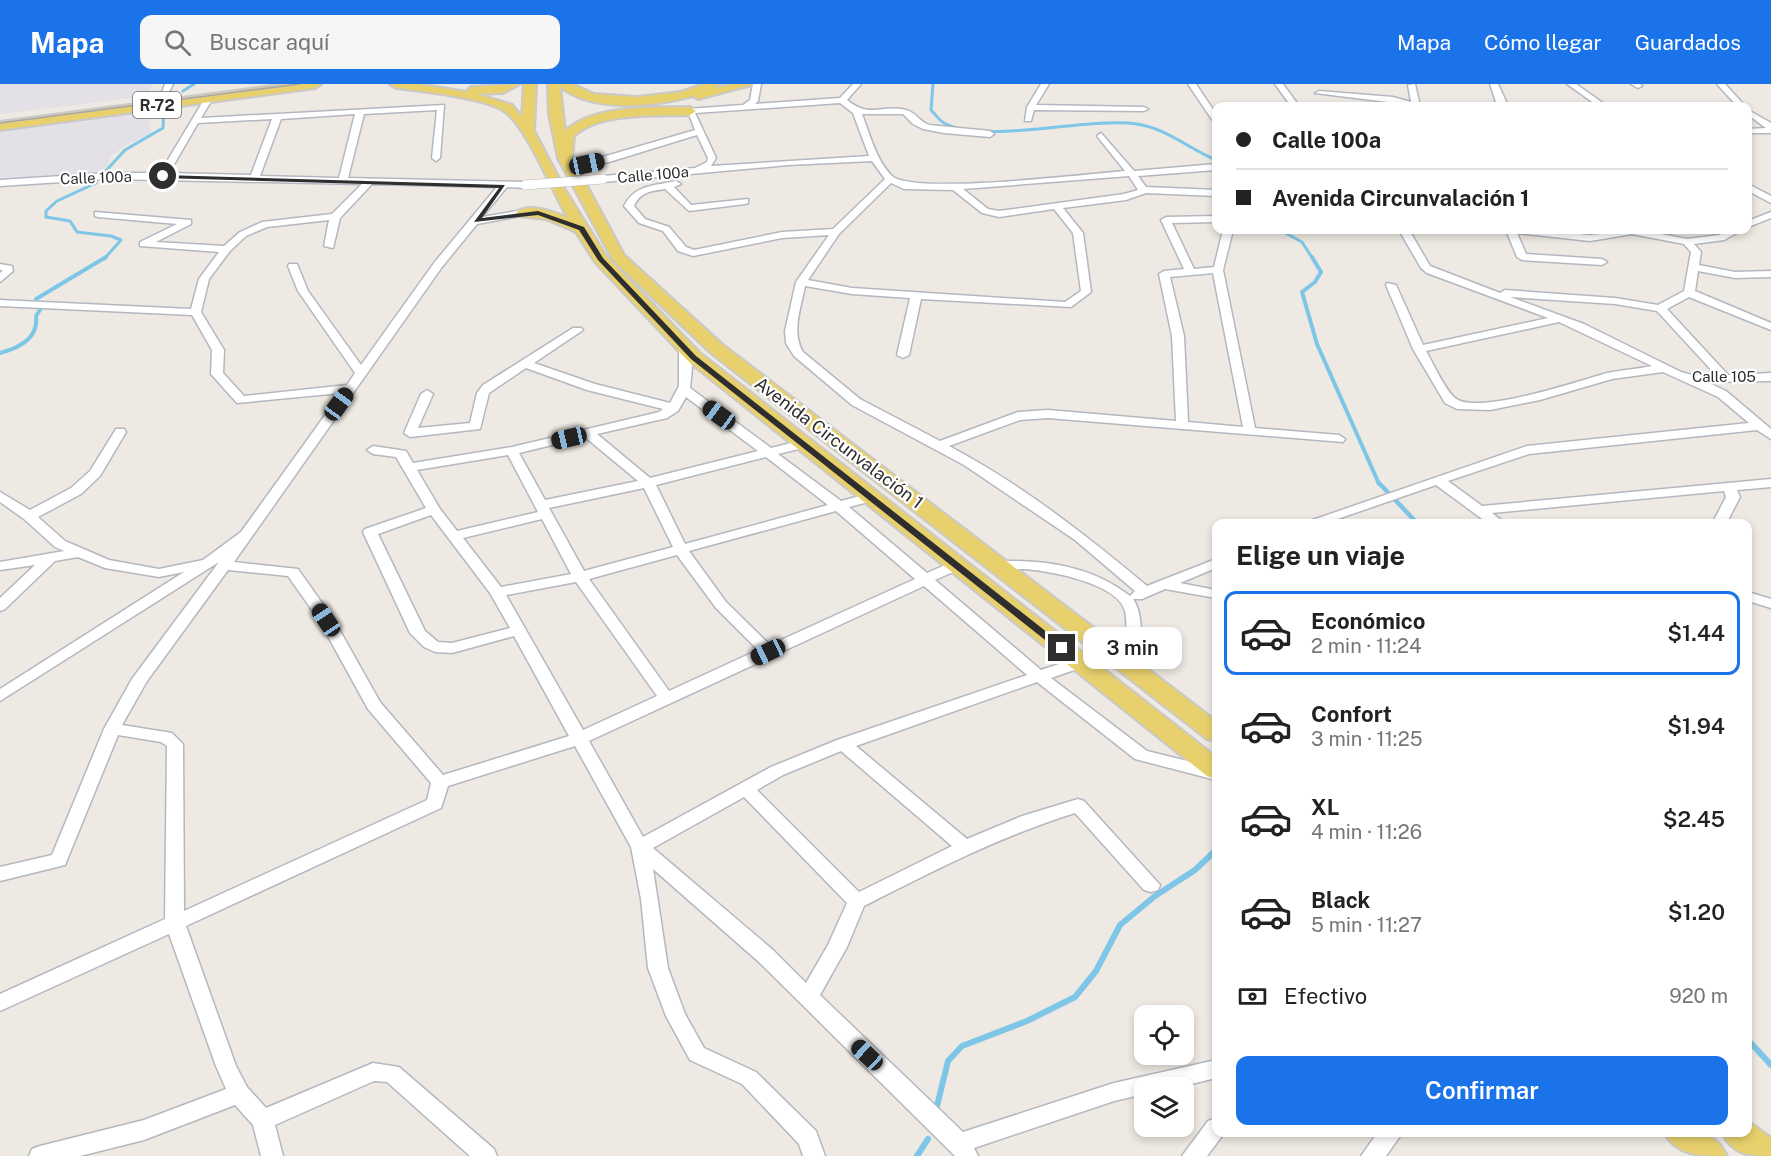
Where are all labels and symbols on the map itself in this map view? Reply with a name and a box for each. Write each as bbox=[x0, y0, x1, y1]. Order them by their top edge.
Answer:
road number: R-72 bbox=[133, 92, 181, 118]
car bbox=[568, 151, 606, 177]
route start bbox=[149, 162, 176, 189]
street label: Calle 100a bbox=[616, 163, 689, 186]
street label: Calle 100a bbox=[60, 168, 132, 187]
street label: Calle 105 bbox=[1692, 368, 1756, 385]
street label: Avenida Circunvalación 1 bbox=[751, 372, 928, 513]
car bbox=[321, 384, 357, 424]
car bbox=[699, 397, 739, 433]
car bbox=[549, 425, 589, 451]
car bbox=[308, 600, 344, 640]
callout: 3 min bbox=[1083, 627, 1182, 669]
route end bbox=[1048, 634, 1075, 661]
car bbox=[748, 636, 788, 668]
car bbox=[848, 1036, 886, 1074]

